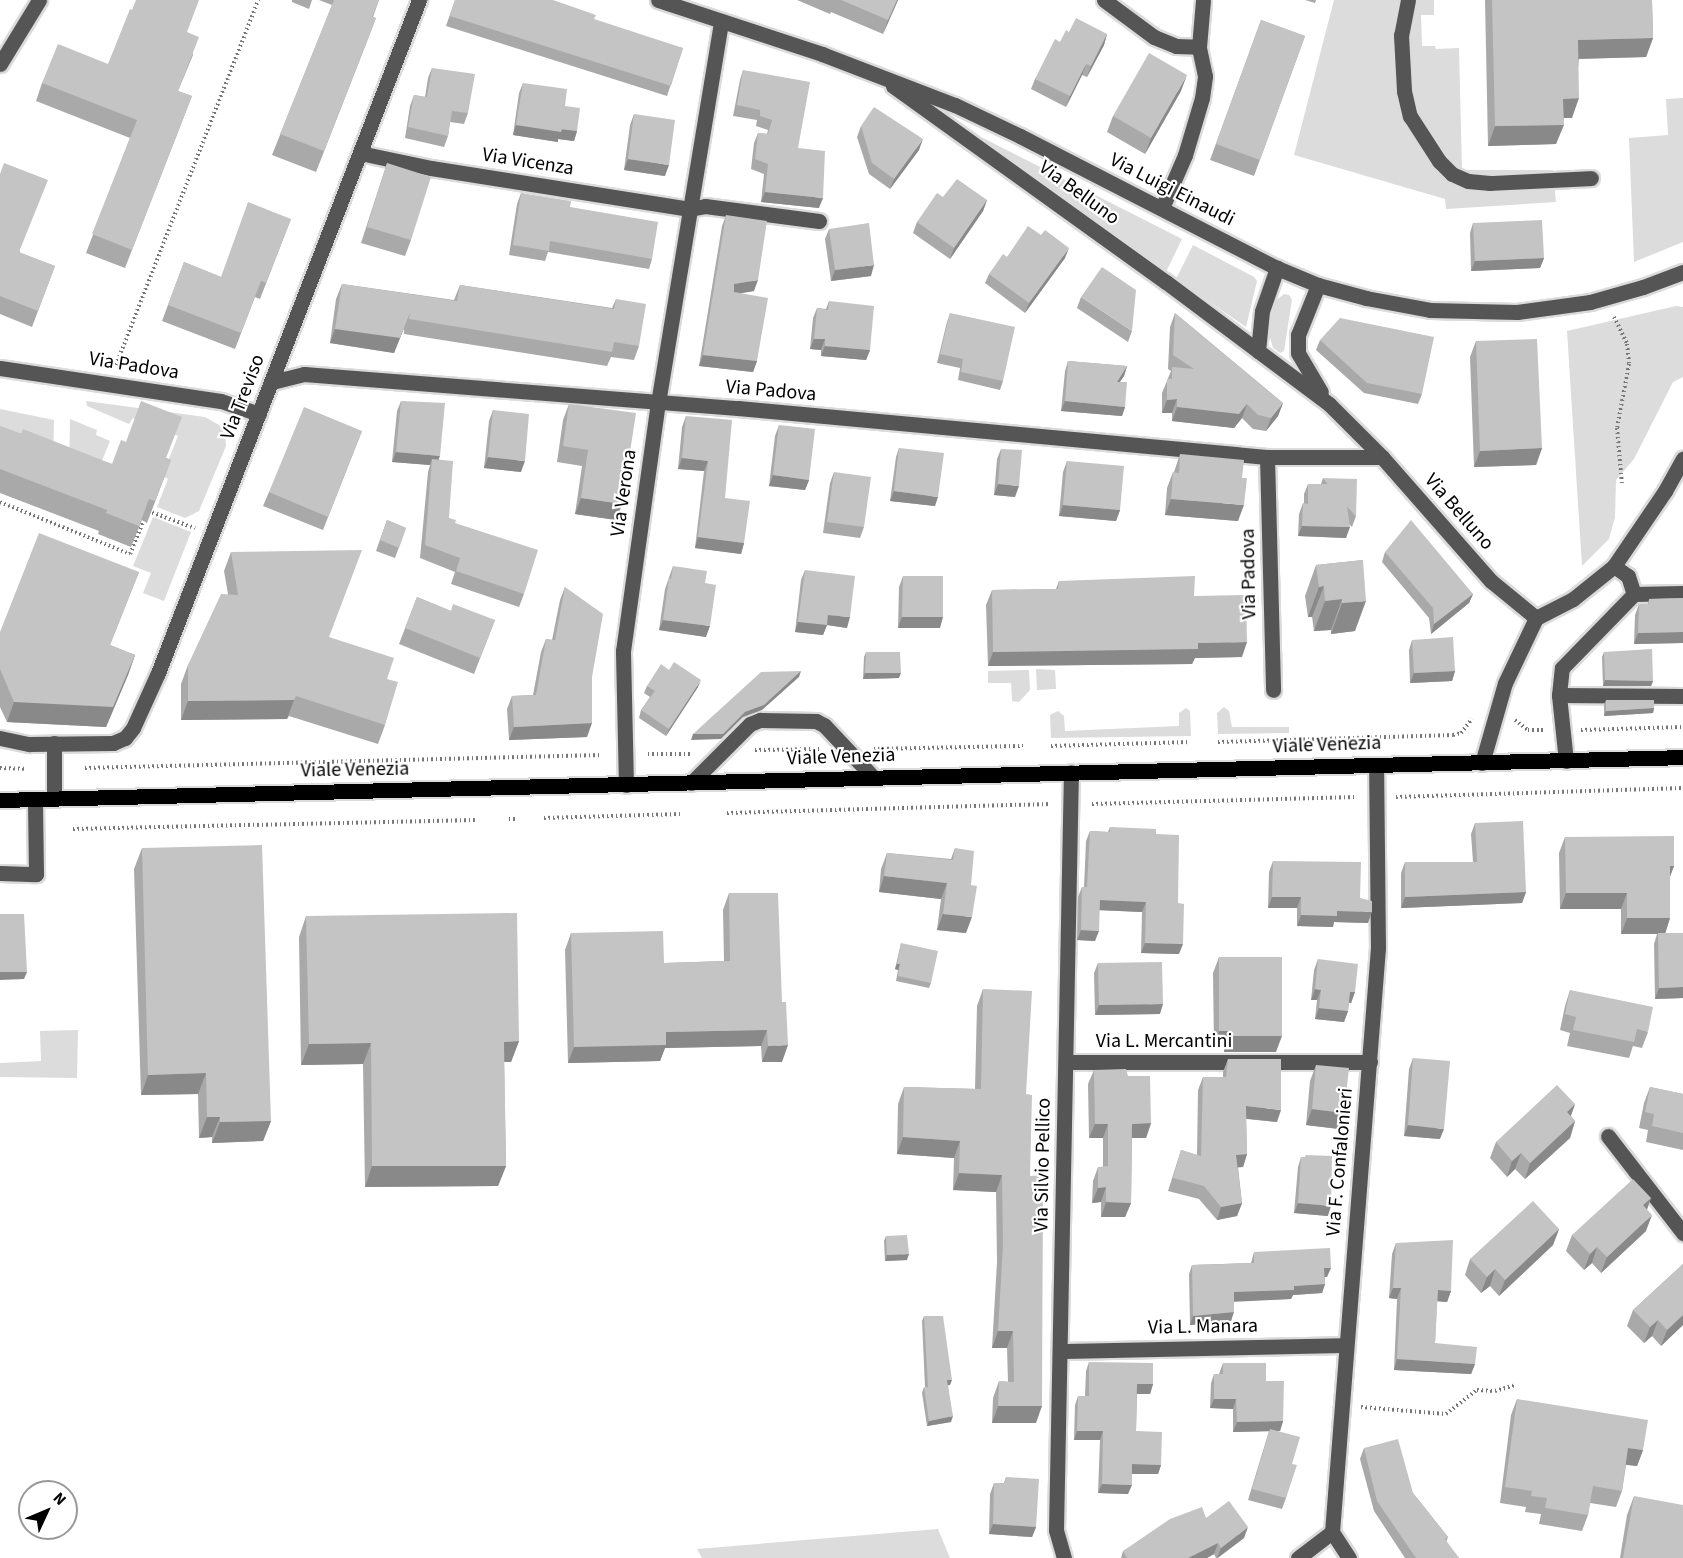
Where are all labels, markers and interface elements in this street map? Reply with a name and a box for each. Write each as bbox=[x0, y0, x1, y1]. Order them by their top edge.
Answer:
street label: Via Vicenza bbox=[481, 143, 575, 181]
street label: Via Luigi Einaudi bbox=[1106, 148, 1238, 232]
street label: Via Belluno bbox=[1034, 156, 1124, 230]
street label: Via Padova bbox=[87, 347, 181, 385]
street label: Via Treviso bbox=[216, 351, 270, 443]
street label: Via Padova bbox=[725, 375, 817, 407]
street label: Via Verona bbox=[606, 448, 642, 538]
street label: Via Belluno bbox=[1419, 469, 1499, 555]
street label: Via Padova bbox=[1236, 528, 1262, 620]
street label: Viale Venezia bbox=[1272, 731, 1382, 759]
street label: Viale Venezia bbox=[786, 743, 896, 771]
street label: Viale Venezia bbox=[300, 757, 410, 783]
street label: Via L. Mercantini bbox=[1096, 1029, 1232, 1053]
street label: Via F. Confalonieri bbox=[1322, 1087, 1358, 1237]
street label: Via Silvio Pellico bbox=[1030, 1098, 1056, 1232]
street label: Via L. Manara bbox=[1148, 1314, 1258, 1340]
north arrow bbox=[18, 1480, 78, 1540]
text: N bbox=[48, 1487, 71, 1510]

